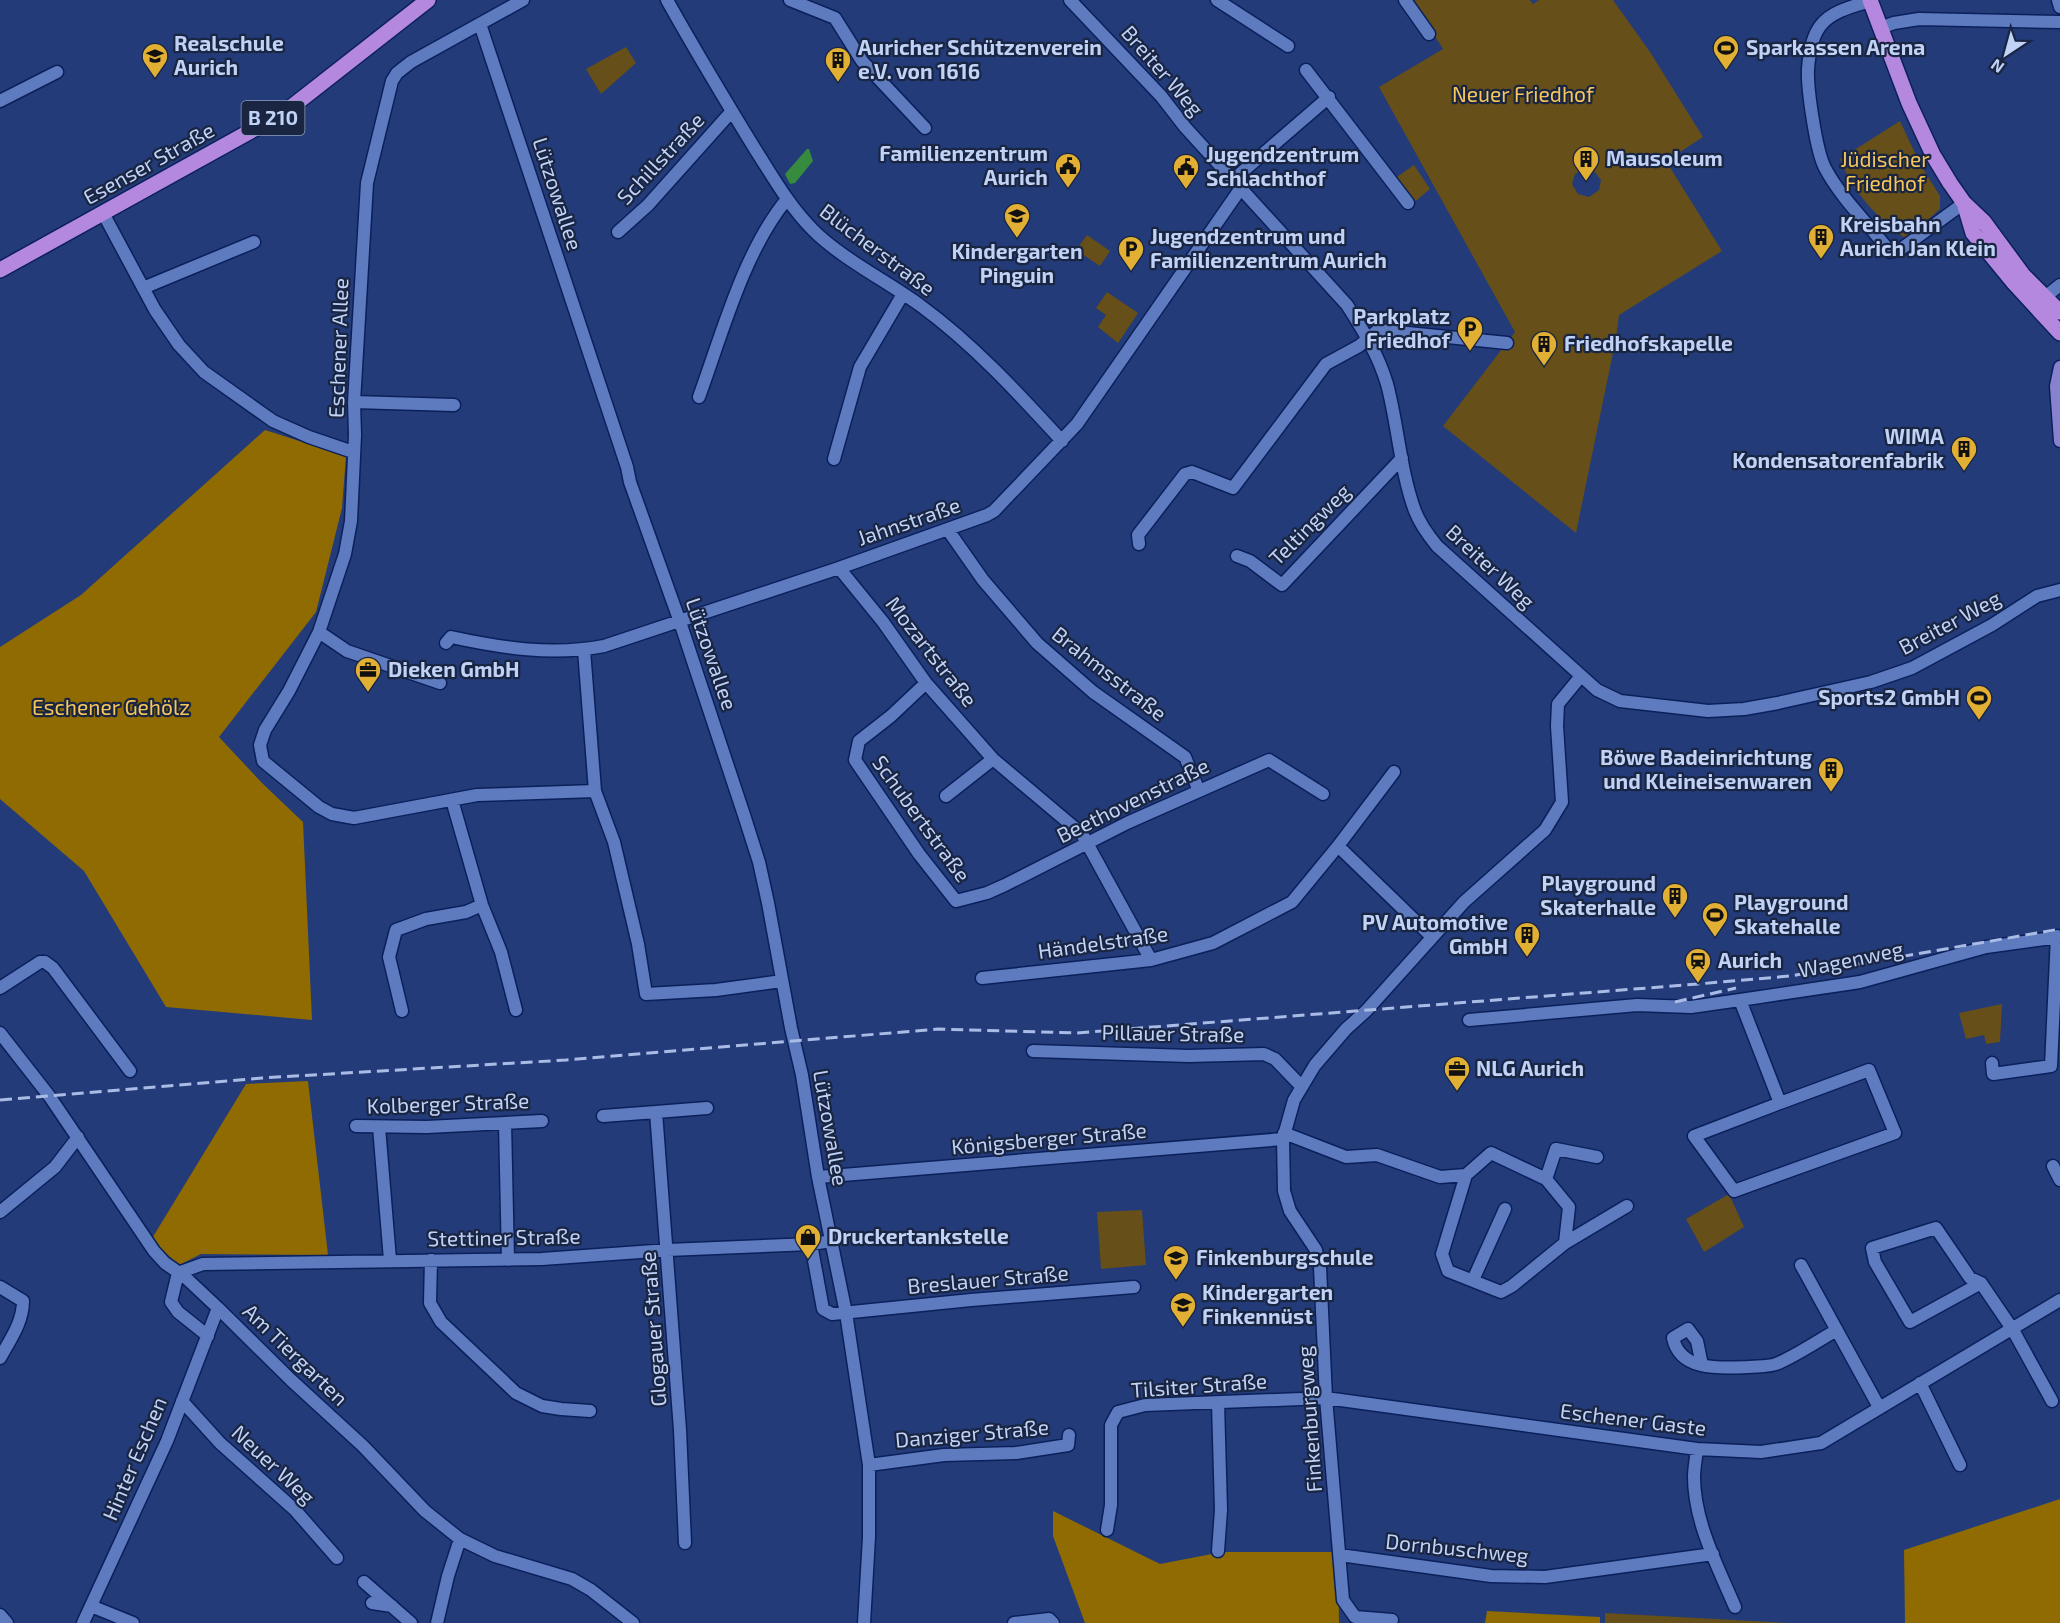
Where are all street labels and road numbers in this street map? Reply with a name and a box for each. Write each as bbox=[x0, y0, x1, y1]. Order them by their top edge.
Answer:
street label: Breiter Weg bbox=[1117, 20, 1209, 121]
road number: B 210 bbox=[242, 101, 304, 135]
street label: Schillstraße bbox=[611, 107, 709, 209]
street label: Esenser Straße bbox=[79, 116, 218, 209]
street label: Lützowallee bbox=[528, 134, 588, 253]
street label: Blücherstraße bbox=[815, 197, 940, 300]
street label: Eschener Allee bbox=[323, 278, 352, 418]
street label: Teltingweg bbox=[1263, 478, 1355, 570]
street label: Jahnstraße bbox=[854, 491, 963, 550]
street label: Breiter Weg bbox=[1442, 519, 1541, 613]
street label: Breiter Weg bbox=[1894, 584, 2005, 659]
street label: Mozartstraße bbox=[881, 591, 983, 711]
street label: Lützowallee bbox=[682, 594, 743, 713]
street label: Brahmsstraße bbox=[1048, 620, 1172, 725]
street label: Schubertstraße bbox=[868, 750, 976, 886]
street label: Beethovenstraße bbox=[1052, 752, 1212, 847]
street label: Händelstraße bbox=[1036, 920, 1170, 963]
street label: Wagenweg bbox=[1796, 935, 1906, 982]
street label: Pillauer Straße bbox=[1102, 1019, 1245, 1046]
street label: Lützowallee bbox=[809, 1068, 854, 1188]
street label: Kolberger Straße bbox=[366, 1087, 530, 1118]
street label: Königsberger Straße bbox=[950, 1117, 1148, 1159]
street label: Stettiner Straße bbox=[427, 1223, 581, 1250]
street label: Glogauer Straße bbox=[635, 1251, 670, 1408]
street label: Breslauer Straße bbox=[906, 1259, 1070, 1298]
street label: Am Tiergarten bbox=[239, 1298, 354, 1410]
street label: Finkenburgweg bbox=[1291, 1345, 1326, 1493]
street label: Tilsiter Straße bbox=[1130, 1367, 1268, 1402]
street label: Hinter Eschen bbox=[96, 1393, 171, 1524]
street label: Eschener Gaste bbox=[1559, 1397, 1708, 1440]
street label: Danziger Straße bbox=[894, 1413, 1050, 1452]
street label: Neuer Weg bbox=[227, 1419, 321, 1509]
street label: Dornbuschweg bbox=[1384, 1528, 1530, 1567]

